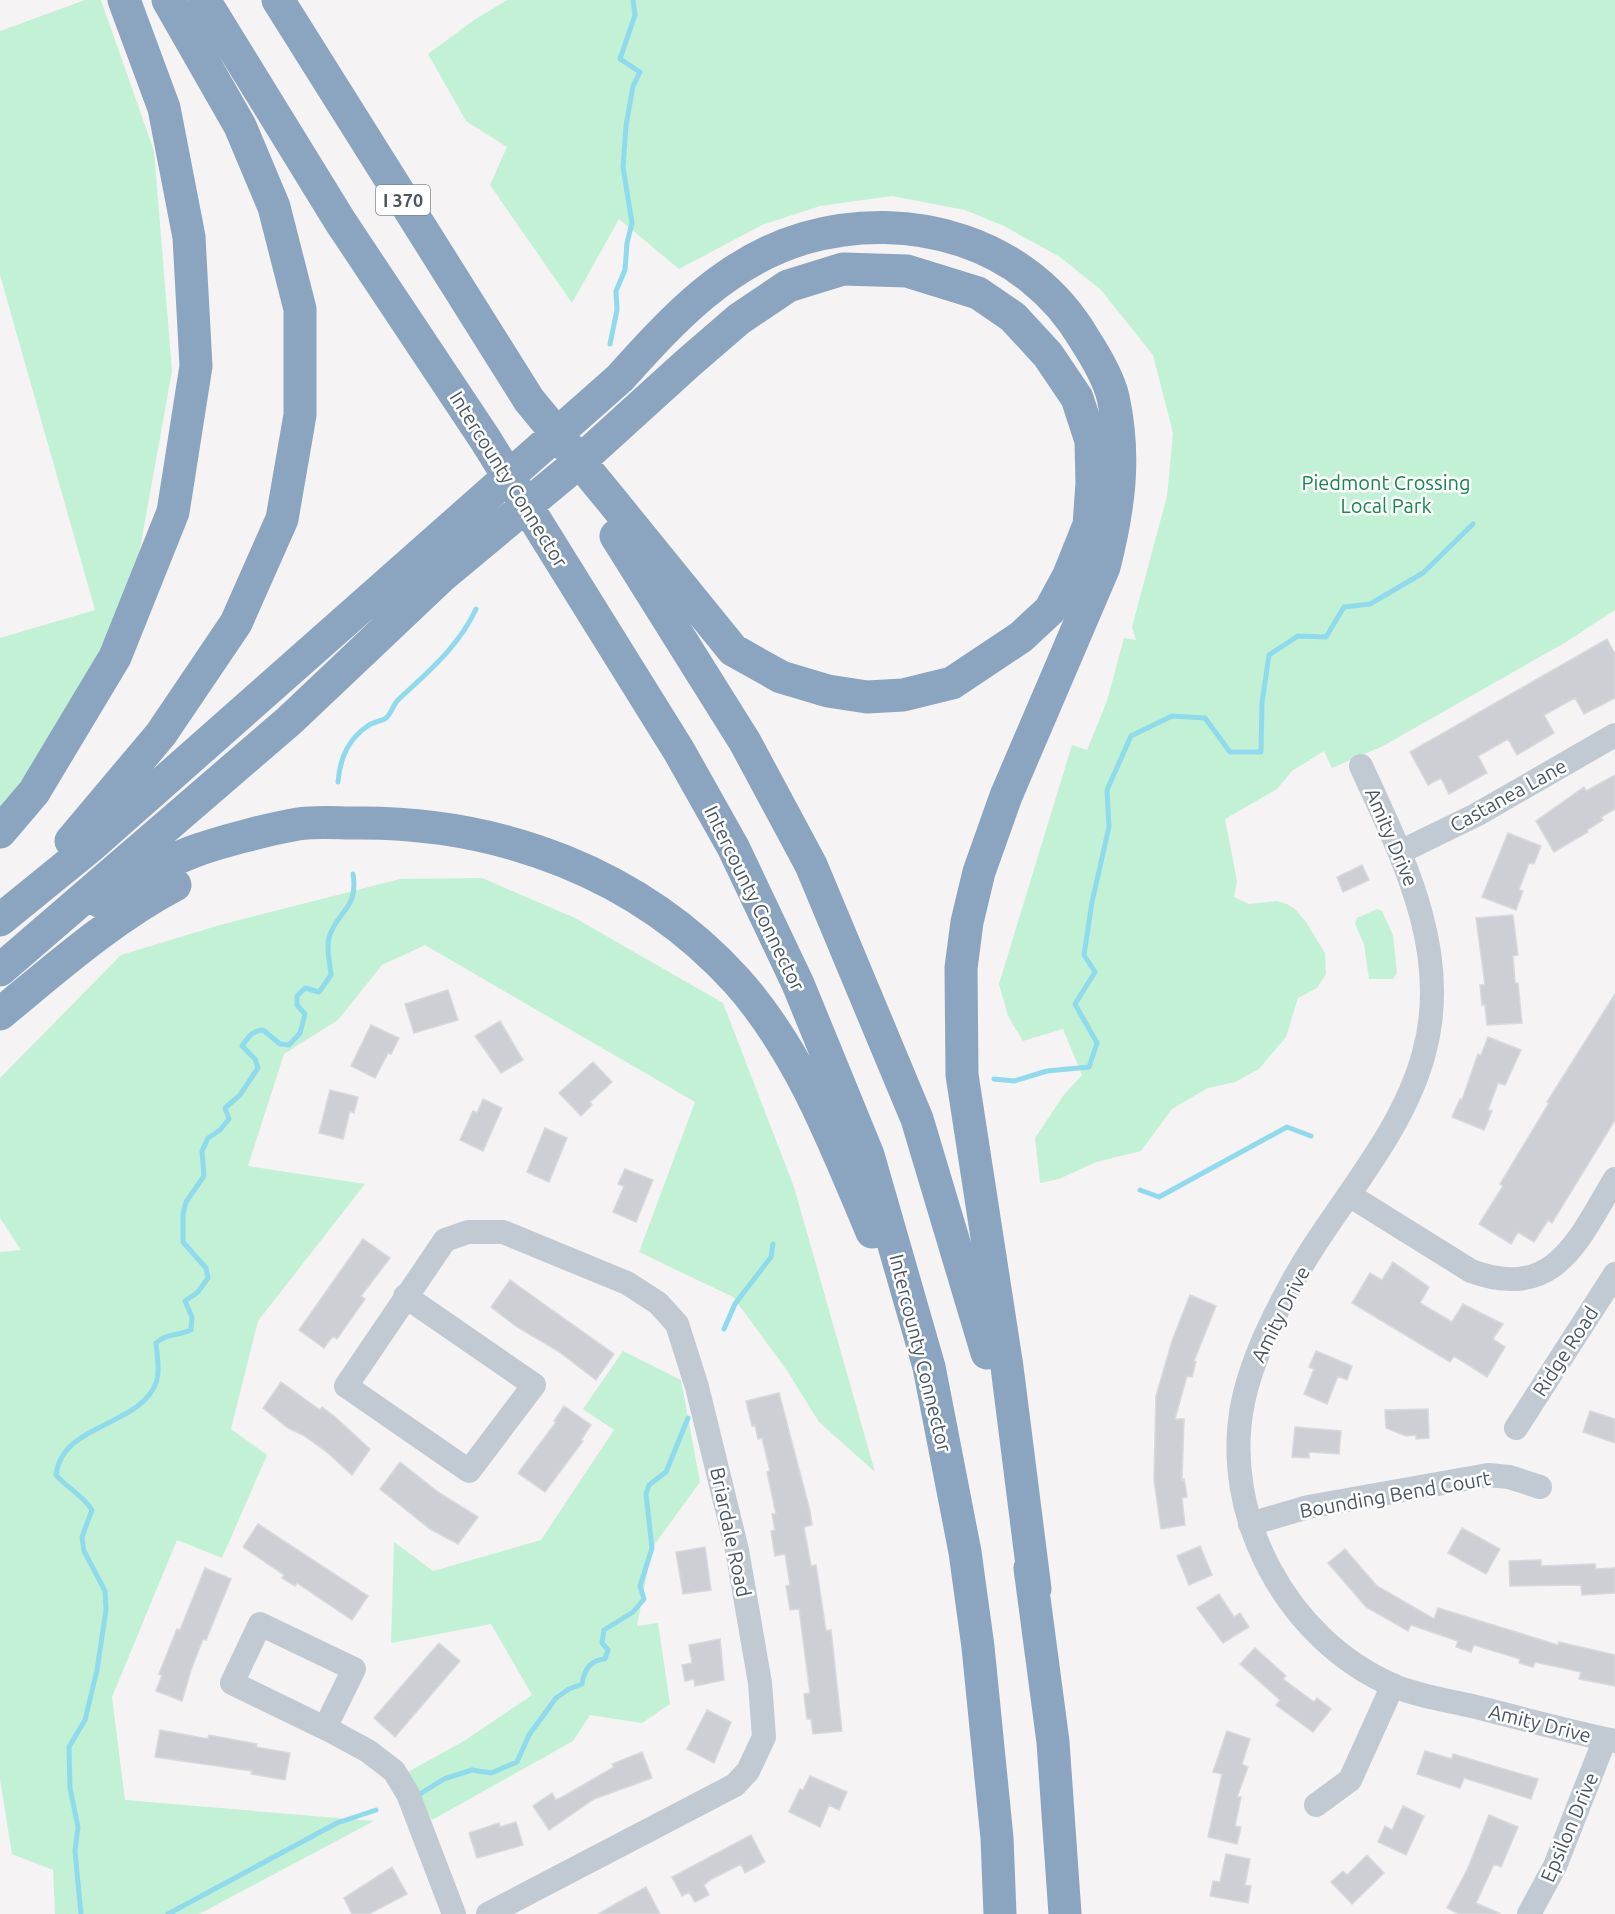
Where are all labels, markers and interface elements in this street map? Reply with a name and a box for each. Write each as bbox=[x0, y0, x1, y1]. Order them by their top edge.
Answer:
road number: I 370 bbox=[376, 185, 430, 215]
street label: Intercounty Connector bbox=[445, 387, 573, 572]
park label: Piedmont Crossing Local Park bbox=[1301, 471, 1471, 517]
street label: Castanea Lane bbox=[1446, 754, 1570, 836]
street label: Amity Drive bbox=[1361, 784, 1423, 890]
street label: Intercounty Connector bbox=[700, 802, 810, 995]
street label: Intercounty Connector bbox=[885, 1252, 957, 1455]
street label: Amity Drive bbox=[1246, 1262, 1314, 1366]
street label: Ridge Road bbox=[1528, 1302, 1602, 1400]
street label: Briardale Road bbox=[706, 1465, 756, 1599]
street label: Bounding Bend Court bbox=[1298, 1466, 1492, 1522]
street label: Amity Drive bbox=[1487, 1699, 1593, 1747]
street label: Epsilon Drive bbox=[1536, 1769, 1602, 1885]

